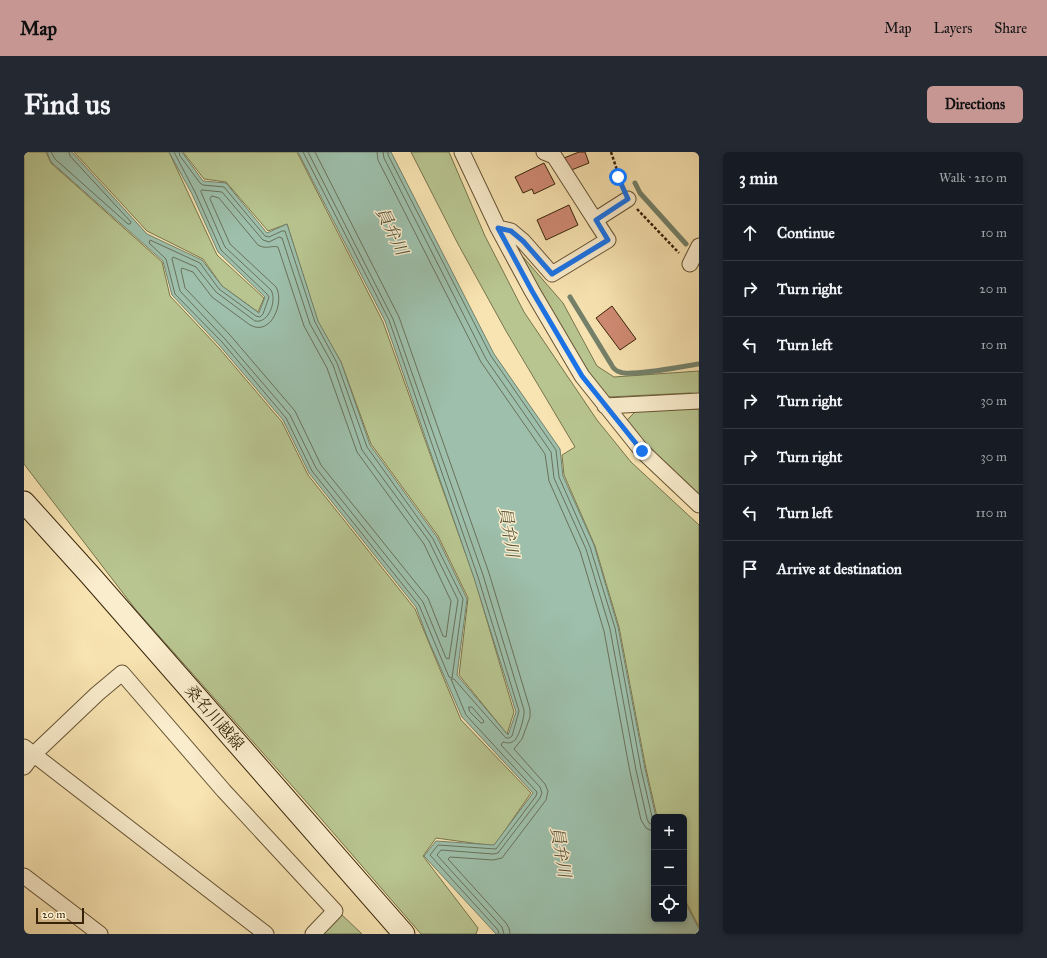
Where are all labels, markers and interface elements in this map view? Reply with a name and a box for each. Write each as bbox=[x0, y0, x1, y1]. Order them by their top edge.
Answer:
text: Map bbox=[20, 17, 57, 40]
text: Map bbox=[884, 20, 912, 37]
text: Layers bbox=[934, 20, 972, 37]
text: Share bbox=[994, 20, 1027, 37]
button: Directions bbox=[927, 86, 1023, 123]
text: Find us bbox=[24, 87, 110, 122]
route start bbox=[609, 168, 627, 186]
text: 3 min bbox=[739, 168, 778, 189]
text: Walk · 210 m bbox=[939, 170, 1007, 186]
water label: 員弁川 bbox=[371, 204, 413, 261]
icon: ahead bbox=[739, 222, 761, 244]
text: Continue bbox=[777, 224, 835, 242]
text: 10 m bbox=[981, 225, 1007, 241]
icon: right bbox=[739, 278, 761, 300]
text: Turn right bbox=[777, 280, 842, 298]
text: 20 m bbox=[979, 281, 1007, 297]
icon: left bbox=[739, 334, 761, 356]
text: Turn left bbox=[777, 336, 833, 354]
text: 10 m bbox=[981, 337, 1007, 353]
icon: right bbox=[739, 390, 761, 412]
text: Turn right bbox=[777, 392, 842, 410]
text: 30 m bbox=[981, 393, 1007, 409]
route end bbox=[633, 442, 651, 460]
icon: right bbox=[739, 446, 761, 468]
text: Turn right bbox=[777, 448, 842, 466]
text: 30 m bbox=[981, 449, 1007, 465]
icon: left bbox=[739, 502, 761, 524]
text: Turn left bbox=[777, 504, 833, 522]
water label: 員弁川 bbox=[494, 505, 523, 561]
text: 110 m bbox=[975, 505, 1007, 521]
icon: arrive bbox=[739, 558, 761, 580]
text: Arrive at destination bbox=[777, 560, 902, 578]
street label: 桑名川越線 bbox=[181, 681, 248, 754]
map controls bbox=[651, 814, 687, 922]
button: + bbox=[651, 814, 687, 850]
water label: 員弁川 bbox=[546, 825, 575, 881]
button: − bbox=[651, 850, 687, 886]
button: locate bbox=[651, 886, 687, 922]
scale bar bbox=[36, 906, 84, 925]
text: 20 m bbox=[42, 908, 65, 921]

